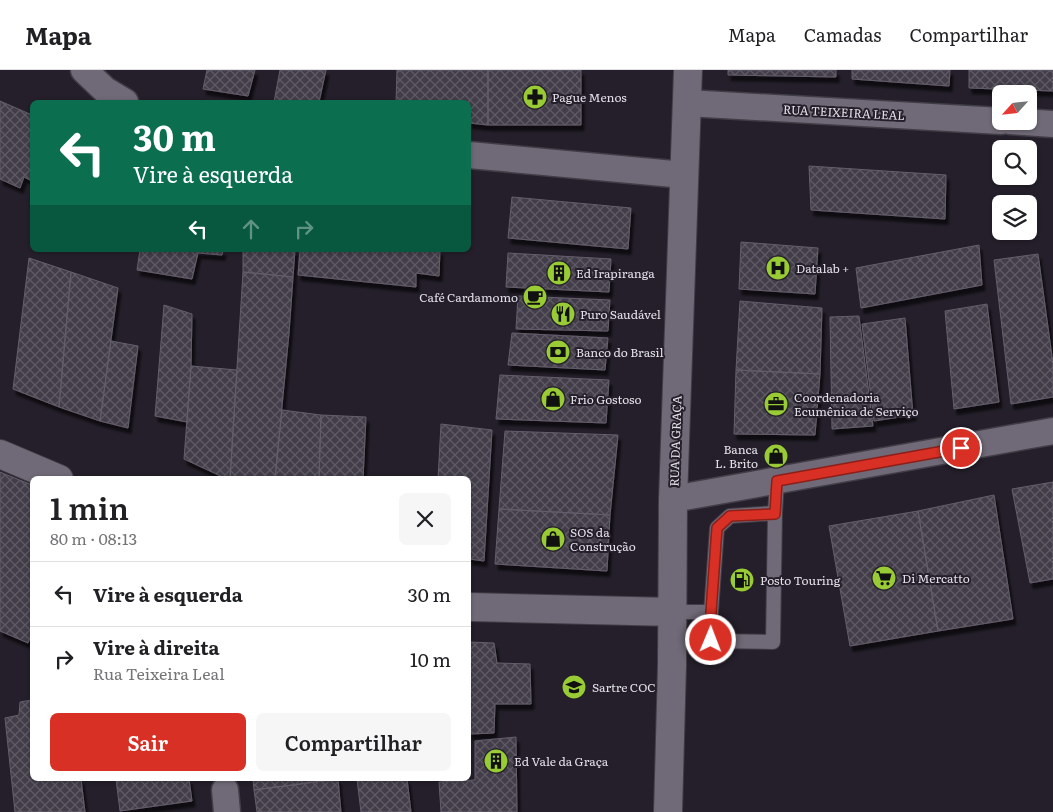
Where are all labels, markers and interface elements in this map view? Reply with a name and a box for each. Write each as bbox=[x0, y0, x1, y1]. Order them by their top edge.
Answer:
text: Mapa bbox=[25, 17, 92, 52]
text: Mapa bbox=[728, 21, 776, 48]
text: Camadas bbox=[804, 21, 881, 48]
text: Compartilhar bbox=[909, 21, 1028, 48]
pharmacy icon: Pague Menos bbox=[522, 84, 548, 110]
north arrow bbox=[992, 85, 1038, 130]
map controls bbox=[992, 85, 1037, 240]
place label: Pague Menos bbox=[552, 88, 627, 106]
street label: RUA TEIXEIRA LEAL bbox=[783, 100, 905, 124]
text: 30 m bbox=[133, 110, 216, 162]
icon: left bbox=[50, 120, 115, 185]
button: search bbox=[992, 140, 1037, 185]
text: Vire à esquerda bbox=[133, 157, 293, 190]
button: layers bbox=[992, 195, 1037, 240]
icon: left bbox=[184, 215, 212, 243]
icon: ahead bbox=[237, 215, 265, 243]
icon: right bbox=[290, 215, 318, 243]
hospital icon: Datalab + bbox=[765, 255, 791, 281]
place label: Datalab + bbox=[796, 259, 849, 277]
building icon: Ed Irapiranga bbox=[546, 260, 572, 286]
place label: Ed Irapiranga bbox=[576, 264, 655, 282]
cafe icon: Café Cardamomo bbox=[522, 284, 548, 310]
place label: Café Cardamomo bbox=[419, 288, 518, 306]
restaurant icon: Puro Saudável bbox=[550, 301, 576, 327]
place label: Puro Saudável bbox=[580, 305, 661, 323]
bank icon: Banco do Brasil bbox=[545, 339, 571, 365]
place label: Banco do Brasil bbox=[576, 343, 664, 361]
shop icon: Frio Gostoso bbox=[540, 386, 566, 412]
place label: Coordenadoria Ecumênica de Serviço bbox=[794, 388, 919, 420]
place label: Frio Gostoso bbox=[570, 390, 642, 408]
office icon: Coordenadoria Ecumênica de Serviço bbox=[763, 391, 789, 417]
street label: RUA DA GRAÇA bbox=[664, 395, 686, 487]
pin bbox=[940, 427, 982, 469]
icon: arrive bbox=[947, 434, 975, 462]
place label: Banca L. Brito bbox=[715, 440, 759, 472]
shop icon: Banca L. Brito bbox=[763, 443, 789, 469]
text: 1 min bbox=[50, 485, 129, 529]
button: close bbox=[399, 493, 451, 545]
place label: SOS da Construção bbox=[570, 523, 636, 555]
text: 80 m · 08:13 bbox=[50, 526, 137, 550]
shop icon: SOS da Construção bbox=[540, 526, 566, 552]
supermarket icon: Di Mercatto bbox=[871, 565, 897, 591]
fuel station icon: Posto Touring bbox=[729, 567, 755, 593]
place label: Di Mercatto bbox=[902, 569, 970, 587]
place label: Posto Touring bbox=[760, 571, 841, 589]
icon: left bbox=[50, 580, 78, 608]
text: Vire à esquerda bbox=[93, 580, 243, 608]
text: 30 m bbox=[407, 580, 451, 608]
position arrow bbox=[684, 613, 736, 665]
text: Vire à direita bbox=[93, 633, 220, 661]
icon: right bbox=[50, 645, 78, 673]
text: 10 m bbox=[410, 645, 451, 673]
text: Rua Teixeira Leal bbox=[93, 661, 225, 685]
school or university icon: Sartre COC bbox=[561, 674, 587, 700]
place label: Sartre COC bbox=[592, 678, 656, 696]
button: Sair bbox=[50, 713, 246, 771]
button: Compartilhar bbox=[256, 713, 451, 771]
building icon: Ed Vale da Graça bbox=[483, 748, 509, 774]
place label: Ed Vale da Graça bbox=[514, 752, 609, 770]

